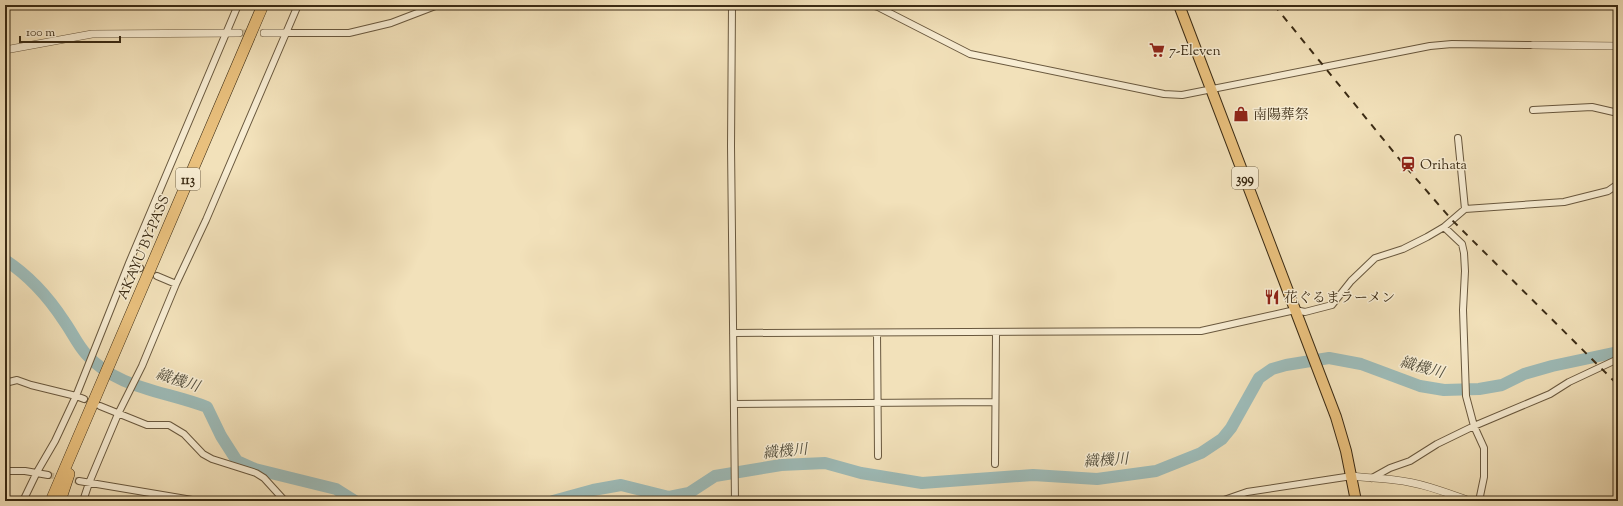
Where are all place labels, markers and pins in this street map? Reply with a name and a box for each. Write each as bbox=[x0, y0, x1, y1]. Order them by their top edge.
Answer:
supermarket icon: 7-Eleven bbox=[1148, 41, 1166, 59]
place label: 7-Eleven bbox=[1169, 42, 1221, 62]
shop icon: 南陽葬祭 bbox=[1232, 105, 1250, 123]
place label: 南陽葬祭 bbox=[1253, 106, 1309, 126]
station icon: Orihata bbox=[1399, 155, 1417, 173]
place label: Orihata bbox=[1420, 156, 1467, 176]
restaurant icon: 花ぐるまラーメン bbox=[1263, 288, 1281, 306]
place label: 花ぐるまラーメン bbox=[1284, 289, 1395, 309]

